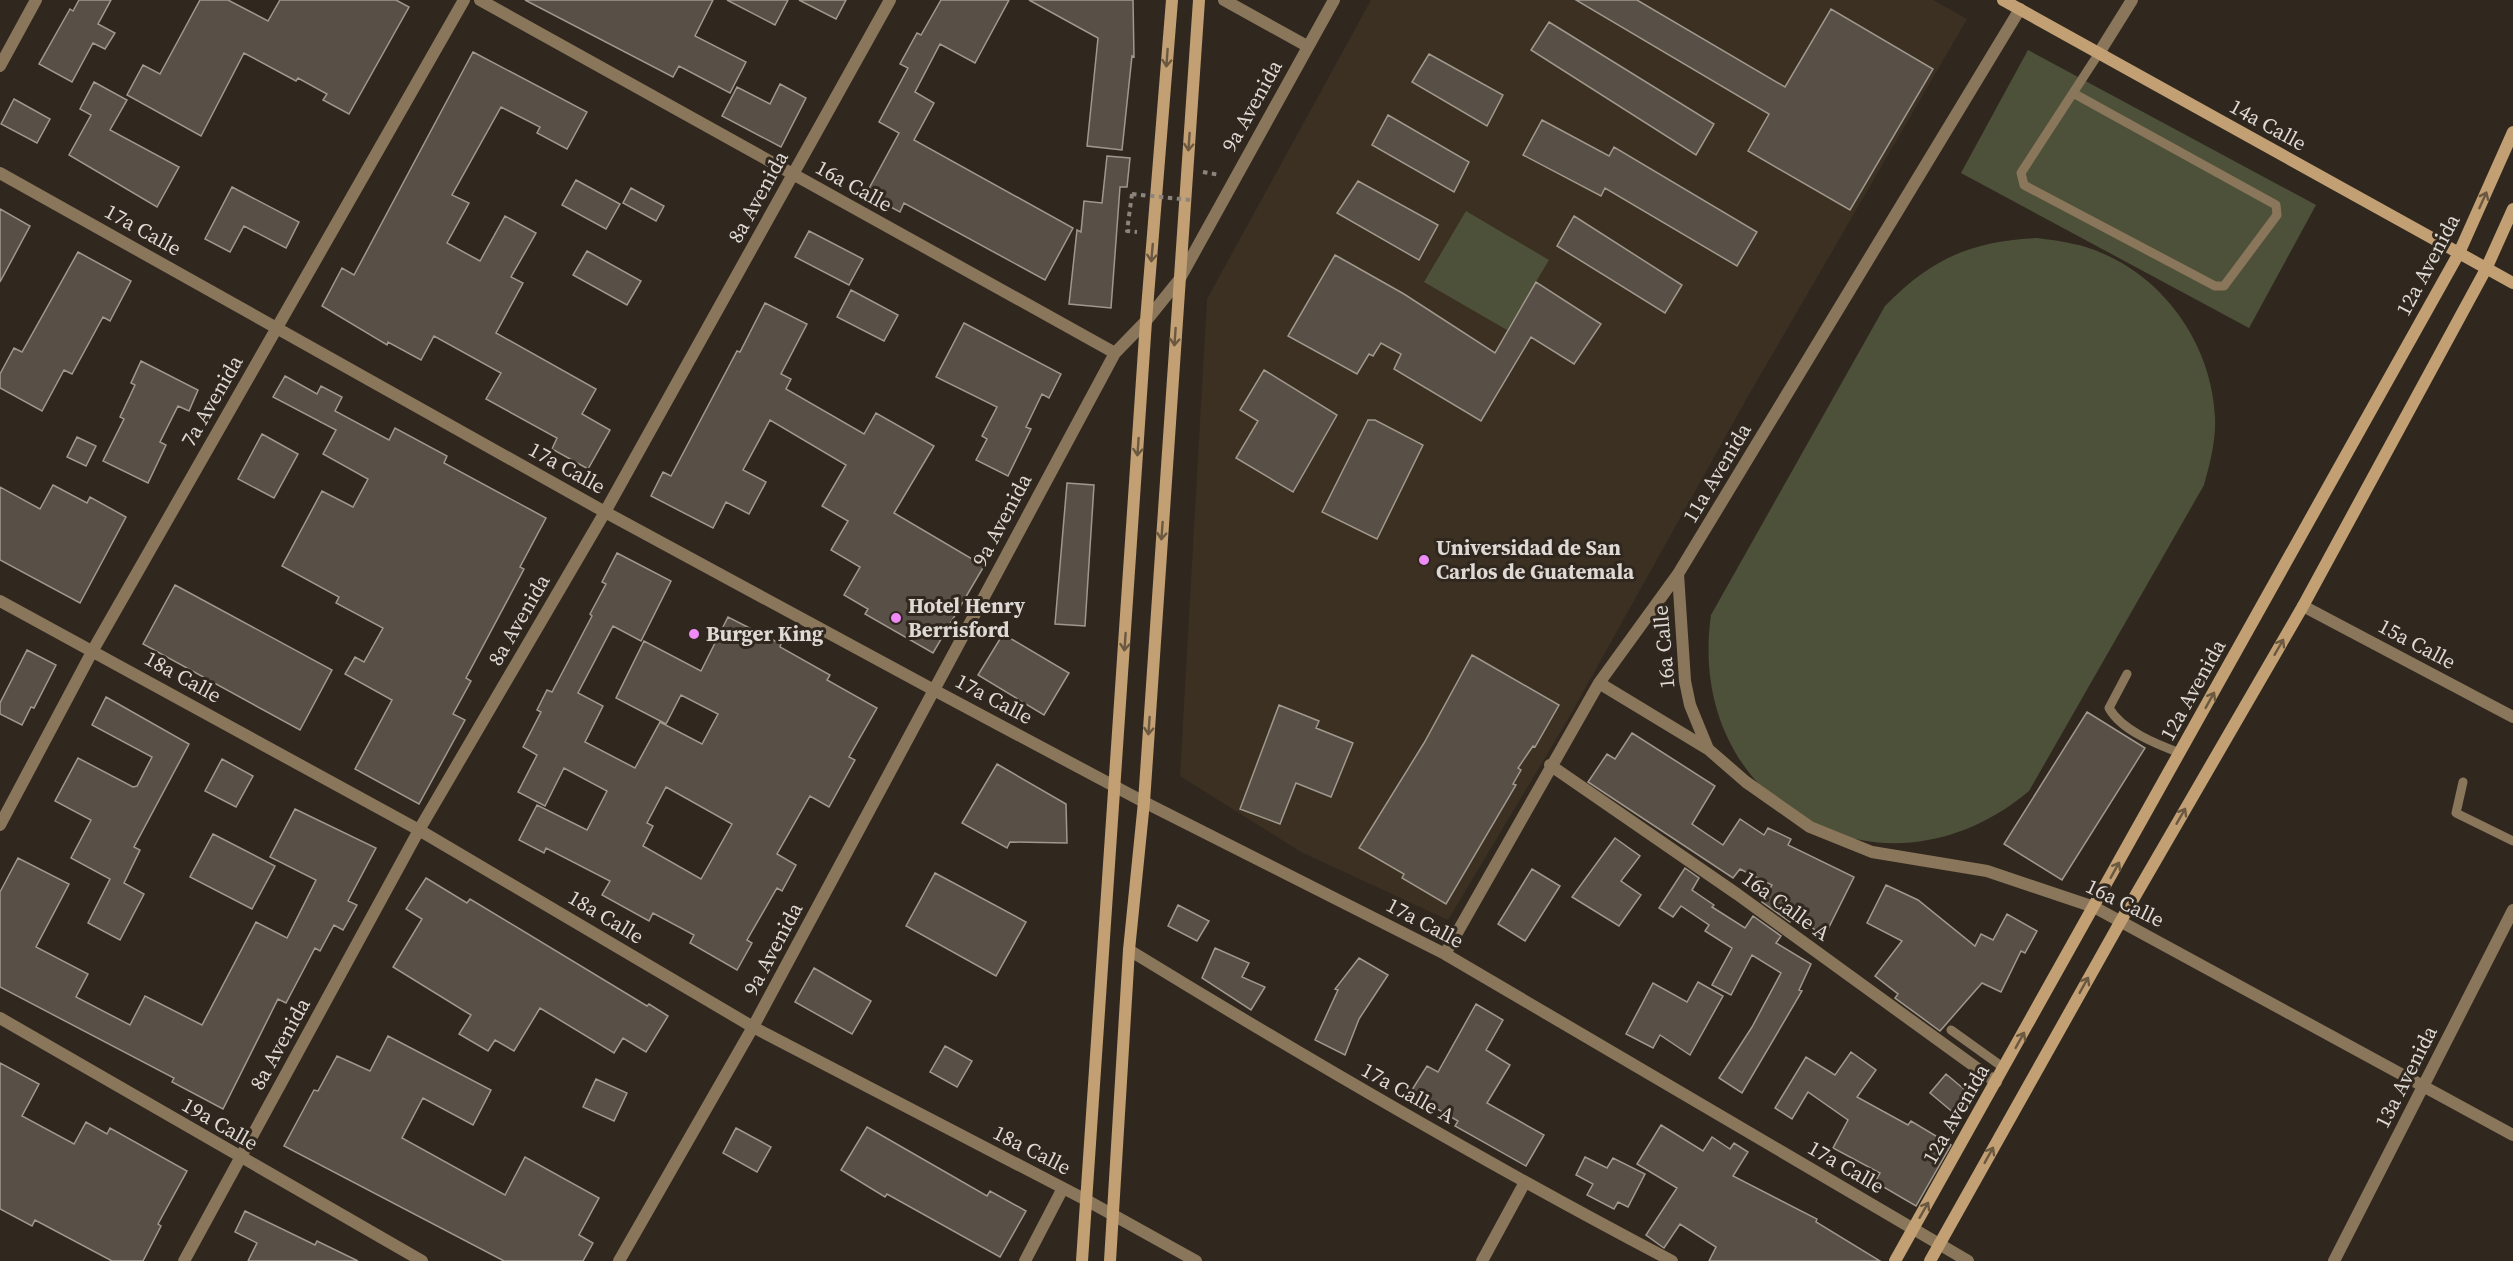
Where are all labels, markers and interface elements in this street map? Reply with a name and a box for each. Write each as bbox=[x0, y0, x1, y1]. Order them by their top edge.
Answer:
one-way arrow bbox=[1162, 48, 1173, 68]
street label: 9a Avenida bbox=[1214, 54, 1289, 157]
street label: 14a Calle bbox=[2225, 92, 2312, 158]
one-way arrow bbox=[1183, 132, 1194, 152]
street label: 8a Avenida bbox=[720, 145, 795, 248]
street label: 16a Calle bbox=[811, 153, 898, 219]
one-way arrow bbox=[2477, 192, 2489, 210]
street label: 17a Calle bbox=[100, 197, 187, 263]
street label: 12a Avenida bbox=[2389, 208, 2467, 321]
one-way arrow bbox=[1146, 242, 1157, 262]
one-way arrow bbox=[1169, 326, 1180, 346]
street label: 7a Avenida bbox=[174, 349, 250, 452]
street label: 11a Avenida bbox=[1675, 417, 1758, 528]
street label: 17a Calle bbox=[524, 435, 611, 501]
one-way arrow bbox=[1132, 437, 1143, 457]
street label: 9a Avenida bbox=[965, 468, 1038, 571]
one-way arrow bbox=[1156, 521, 1167, 541]
place label: Universidad de San Carlos de Guatemala bbox=[1436, 533, 1635, 586]
marker: Universidad de San Carlos de Guatemala bbox=[1417, 553, 1431, 567]
street label: 8a Avenida bbox=[481, 568, 557, 671]
place label: Hotel Henry Berrisford bbox=[908, 591, 1026, 644]
street label: 16a Calle bbox=[1645, 604, 1682, 690]
marker: Hotel Henry Berrisford bbox=[889, 611, 903, 625]
street label: 15a Calle bbox=[2373, 611, 2461, 676]
place label: Burger King bbox=[706, 619, 824, 648]
marker: Burger King bbox=[687, 627, 701, 641]
one-way arrow bbox=[1120, 631, 1131, 651]
street label: 12a Avenida bbox=[2153, 634, 2232, 746]
one-way arrow bbox=[2274, 639, 2286, 656]
street label: 18a Calle bbox=[140, 644, 227, 710]
street label: 17a Calle bbox=[950, 666, 1038, 731]
one-way arrow bbox=[2204, 691, 2216, 708]
one-way arrow bbox=[1143, 715, 1154, 735]
one-way arrow bbox=[2175, 808, 2187, 825]
one-way arrow bbox=[2109, 862, 2121, 879]
street label: 16a Calle A bbox=[1736, 864, 1836, 948]
street label: 16a Calle bbox=[2081, 871, 2169, 934]
street label: 18a Calle bbox=[563, 883, 650, 951]
street label: 17a Calle bbox=[1381, 890, 1469, 955]
street label: 9a Avenida bbox=[736, 897, 809, 1000]
one-way arrow bbox=[2078, 977, 2090, 994]
street label: 8a Avenida bbox=[242, 992, 317, 1095]
street label: 13a Avenida bbox=[2367, 1020, 2444, 1133]
one-way arrow bbox=[2014, 1032, 2026, 1049]
street label: 17a Calle A bbox=[1356, 1055, 1460, 1130]
street label: 12a Avenida bbox=[1915, 1058, 1996, 1169]
street label: 19a Calle bbox=[177, 1090, 264, 1157]
street label: 18a Calle bbox=[988, 1118, 1076, 1181]
street label: 17a Calle bbox=[1803, 1133, 1890, 1200]
one-way arrow bbox=[1983, 1147, 1995, 1164]
one-way arrow bbox=[1918, 1202, 1930, 1219]

